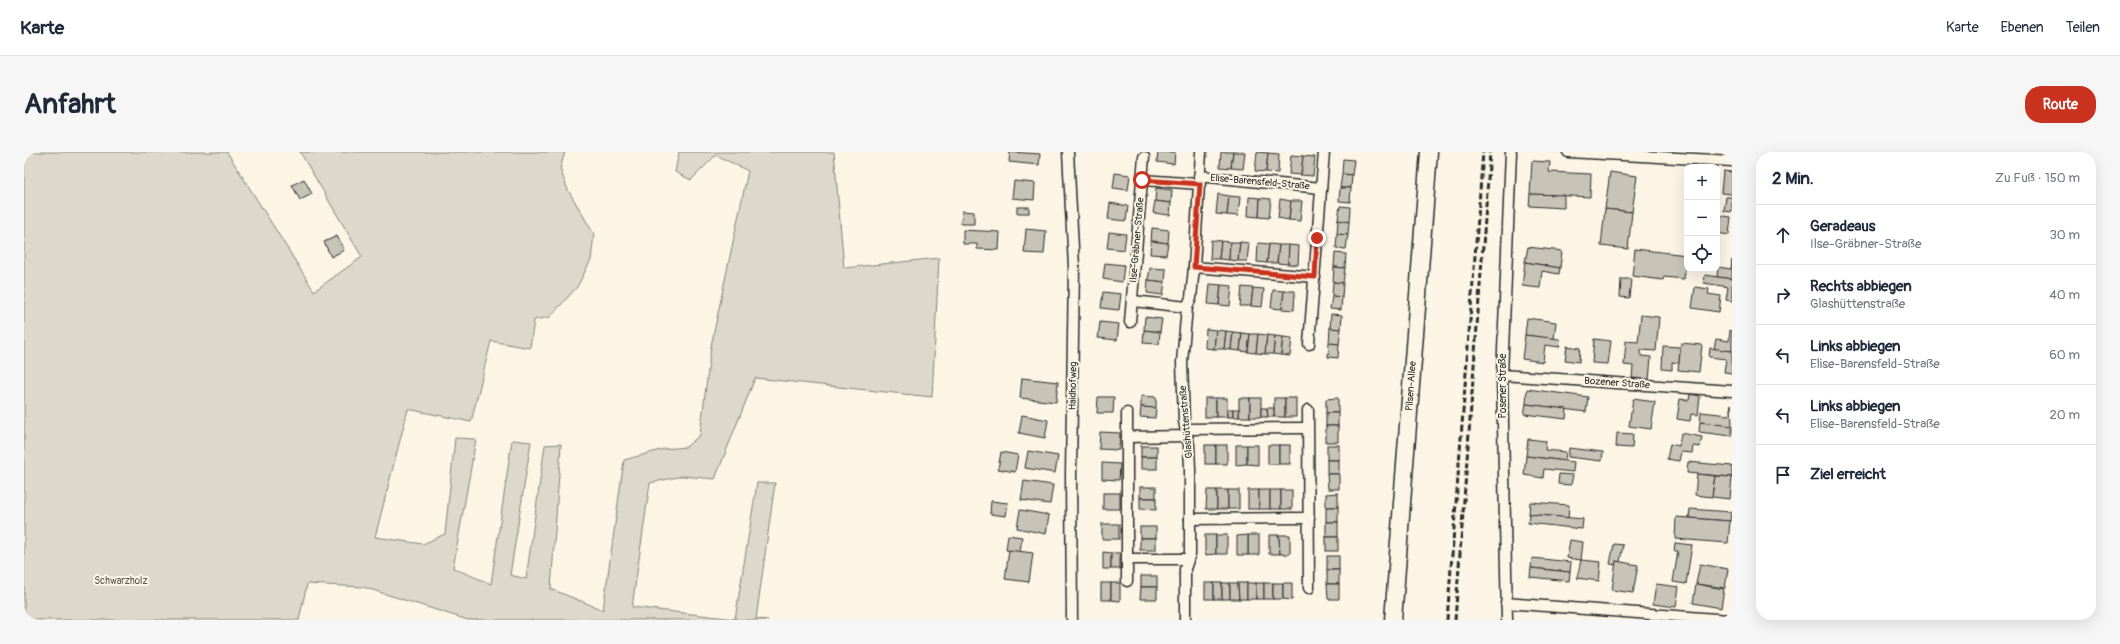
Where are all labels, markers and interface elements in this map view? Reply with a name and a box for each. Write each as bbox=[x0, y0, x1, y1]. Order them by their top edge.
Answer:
text: Karte bbox=[20, 16, 64, 40]
text: Karte bbox=[1946, 19, 1979, 36]
text: Ebenen bbox=[2001, 19, 2044, 36]
text: Teilen bbox=[2066, 19, 2100, 36]
button: Route bbox=[2025, 86, 2096, 123]
text: Anfahrt bbox=[24, 87, 116, 122]
map controls bbox=[1684, 164, 1720, 272]
button: + bbox=[1684, 164, 1720, 200]
text: 2 Min. bbox=[1772, 168, 1814, 189]
text: Zu Fuß · 150 m bbox=[1995, 170, 2080, 186]
route start bbox=[1133, 171, 1151, 189]
street label: Elise-Barensfeld-Straße bbox=[1210, 172, 1310, 192]
street label: Ilse-Gräbner-Straße bbox=[1127, 197, 1147, 283]
button: − bbox=[1684, 200, 1720, 236]
text: Geradeaus bbox=[1810, 217, 1876, 236]
icon: ahead bbox=[1772, 224, 1794, 246]
text: 30 m bbox=[2050, 227, 2080, 243]
route end bbox=[1308, 229, 1326, 247]
button: locate bbox=[1684, 236, 1720, 272]
text: Ilse-Gräbner-Straße bbox=[1810, 236, 1921, 252]
text: Rechts abbiegen bbox=[1810, 277, 1912, 296]
icon: right bbox=[1772, 284, 1794, 306]
text: 40 m bbox=[2049, 287, 2080, 303]
text: Glashüttenstraße bbox=[1810, 296, 1905, 312]
text: Links abbiegen bbox=[1810, 337, 1901, 356]
icon: left bbox=[1772, 344, 1794, 366]
text: 60 m bbox=[2049, 347, 2080, 363]
street label: Posener Straße bbox=[1497, 353, 1509, 418]
text: Elise-Barensfeld-Straße bbox=[1810, 356, 1940, 372]
street label: Pilsen-Allee bbox=[1403, 361, 1419, 411]
street label: Haidhofweg bbox=[1067, 362, 1079, 410]
street label: Bozener Straße bbox=[1584, 375, 1650, 391]
street label: Glashüttenstraße bbox=[1177, 385, 1195, 459]
text: Links abbiegen bbox=[1810, 397, 1901, 416]
icon: left bbox=[1772, 404, 1794, 426]
text: 20 m bbox=[2049, 407, 2080, 423]
text: Elise-Barensfeld-Straße bbox=[1810, 416, 1940, 432]
icon: arrive bbox=[1772, 464, 1794, 486]
text: Ziel erreicht bbox=[1810, 465, 1886, 484]
park label: Schwarzholz bbox=[94, 575, 148, 587]

